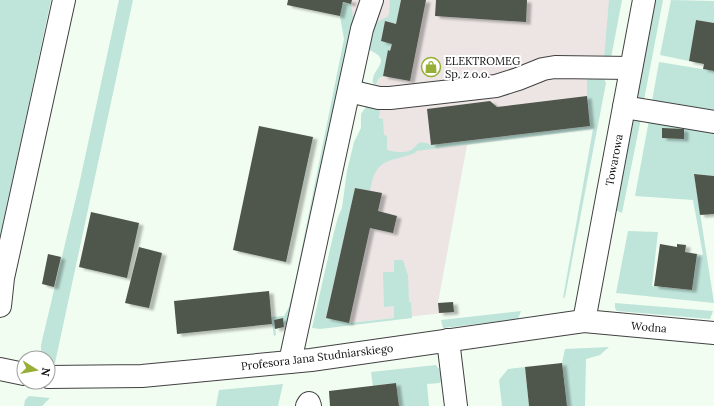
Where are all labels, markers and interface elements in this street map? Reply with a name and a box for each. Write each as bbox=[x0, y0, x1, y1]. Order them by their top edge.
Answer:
place label: ELEKTROMEG Sp. z o.o. bbox=[445, 54, 521, 81]
shop icon: ELEKTROMEG Sp. z o.o. bbox=[420, 56, 442, 78]
street label: Towarowa bbox=[602, 133, 626, 187]
street label: Wodna bbox=[631, 318, 668, 336]
street label: Profesora Jana Studniarskiego bbox=[240, 341, 394, 373]
north arrow bbox=[16, 350, 56, 390]
text: N bbox=[38, 366, 54, 378]

